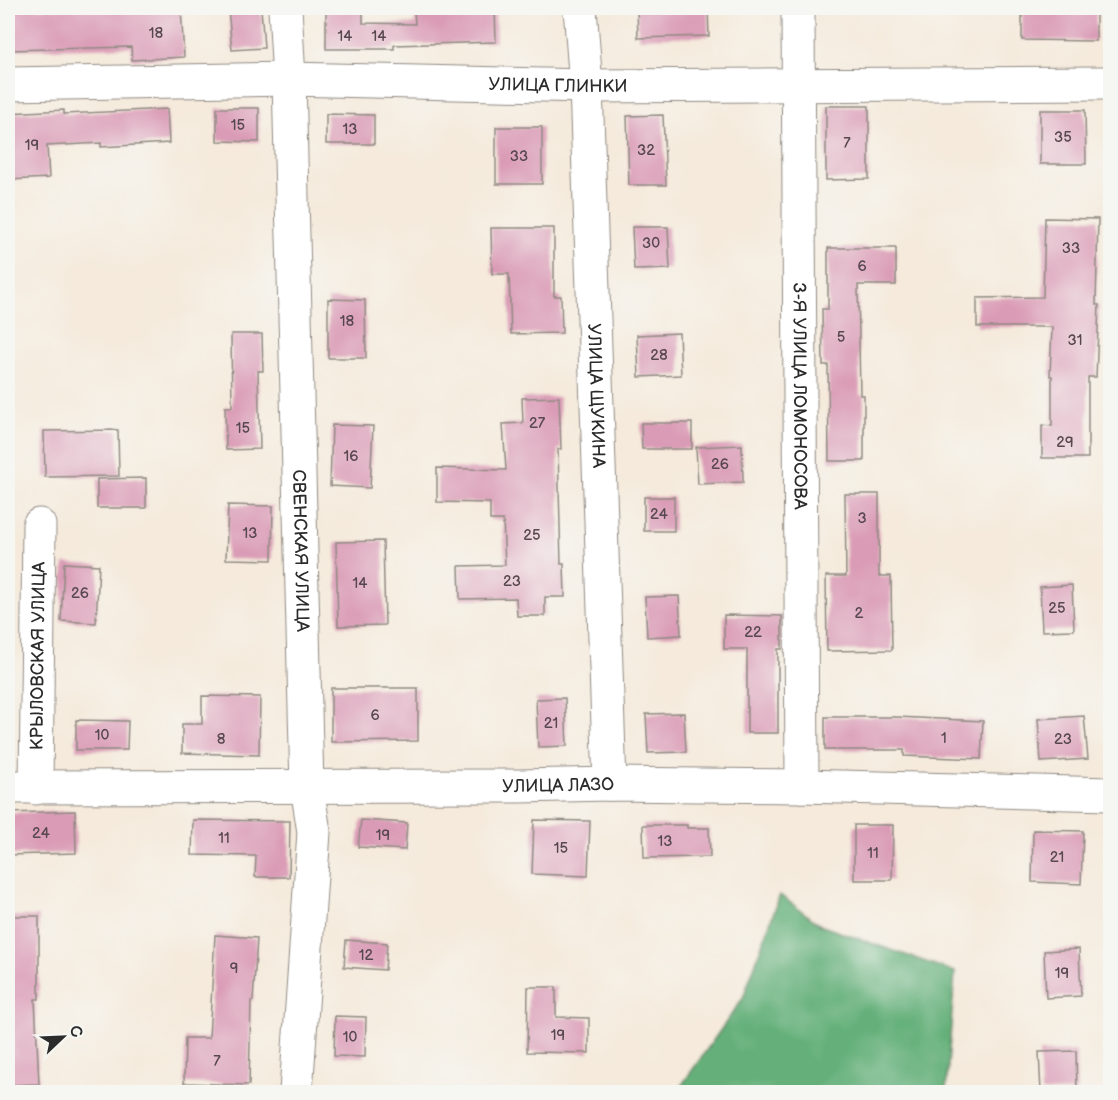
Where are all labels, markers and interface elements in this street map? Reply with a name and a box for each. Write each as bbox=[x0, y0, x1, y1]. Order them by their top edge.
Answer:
house number: 18 bbox=[149, 24, 164, 43]
house number: 14 bbox=[338, 27, 352, 46]
house number: 14 bbox=[372, 27, 386, 46]
street label: УЛИЦА ГЛИНКИ bbox=[488, 74, 628, 97]
house number: 15 bbox=[231, 116, 245, 135]
house number: 13 bbox=[342, 120, 358, 139]
house number: 35 bbox=[1054, 128, 1072, 147]
house number: 7 bbox=[843, 134, 851, 153]
house number: 19 bbox=[25, 136, 39, 155]
house number: 32 bbox=[637, 141, 655, 160]
house number: 33 bbox=[510, 147, 528, 166]
house number: 30 bbox=[642, 234, 660, 253]
house number: 33 bbox=[1062, 239, 1080, 258]
house number: 6 bbox=[857, 257, 867, 276]
street label: 3-Я УЛИЦА ЛОМОНОСОВА bbox=[788, 282, 811, 510]
house number: 18 bbox=[340, 312, 355, 331]
street label: УЛИЦА ЩУКИНА bbox=[583, 323, 609, 468]
house number: 5 bbox=[837, 328, 845, 347]
house number: 31 bbox=[1067, 331, 1083, 350]
house number: 28 bbox=[650, 346, 668, 365]
house number: 27 bbox=[529, 414, 546, 433]
house number: 15 bbox=[236, 419, 250, 438]
house number: 29 bbox=[1056, 433, 1074, 452]
house number: 16 bbox=[344, 447, 358, 466]
house number: 26 bbox=[711, 455, 729, 474]
street label: СВЕНСКАЯ УЛИЦА bbox=[288, 469, 313, 632]
house number: 24 bbox=[650, 505, 668, 524]
house number: 3 bbox=[857, 509, 867, 528]
house number: 13 bbox=[242, 524, 258, 543]
house number: 25 bbox=[523, 526, 541, 545]
street label: КРЫЛОВСКАЯ УЛИЦА bbox=[26, 562, 50, 750]
house number: 23 bbox=[503, 572, 521, 591]
house number: 14 bbox=[353, 574, 367, 593]
house number: 26 bbox=[71, 584, 89, 603]
house number: 25 bbox=[1048, 599, 1066, 618]
house number: 2 bbox=[855, 604, 864, 623]
house number: 22 bbox=[744, 623, 762, 642]
house number: 6 bbox=[370, 706, 380, 725]
house number: 21 bbox=[544, 714, 558, 733]
house number: 10 bbox=[95, 726, 109, 745]
house number: 1 bbox=[941, 729, 947, 748]
house number: 8 bbox=[217, 730, 226, 749]
house number: 23 bbox=[1054, 730, 1072, 749]
street label: УЛИЦА ЛАЗО bbox=[502, 774, 614, 797]
house number: 24 bbox=[32, 824, 50, 843]
house number: 19 bbox=[376, 826, 390, 845]
house number: 11 bbox=[218, 829, 230, 848]
house number: 13 bbox=[657, 832, 673, 851]
house number: 15 bbox=[554, 839, 568, 858]
house number: 11 bbox=[867, 844, 879, 863]
house number: 21 bbox=[1050, 848, 1064, 867]
house number: 12 bbox=[359, 946, 373, 965]
house number: 9 bbox=[230, 959, 238, 978]
house number: 19 bbox=[1055, 964, 1069, 983]
north arrow bbox=[33, 1007, 93, 1067]
text: С bbox=[65, 1023, 86, 1041]
house number: 19 bbox=[551, 1026, 565, 1045]
house number: 10 bbox=[343, 1028, 357, 1047]
house number: 7 bbox=[213, 1052, 221, 1071]

